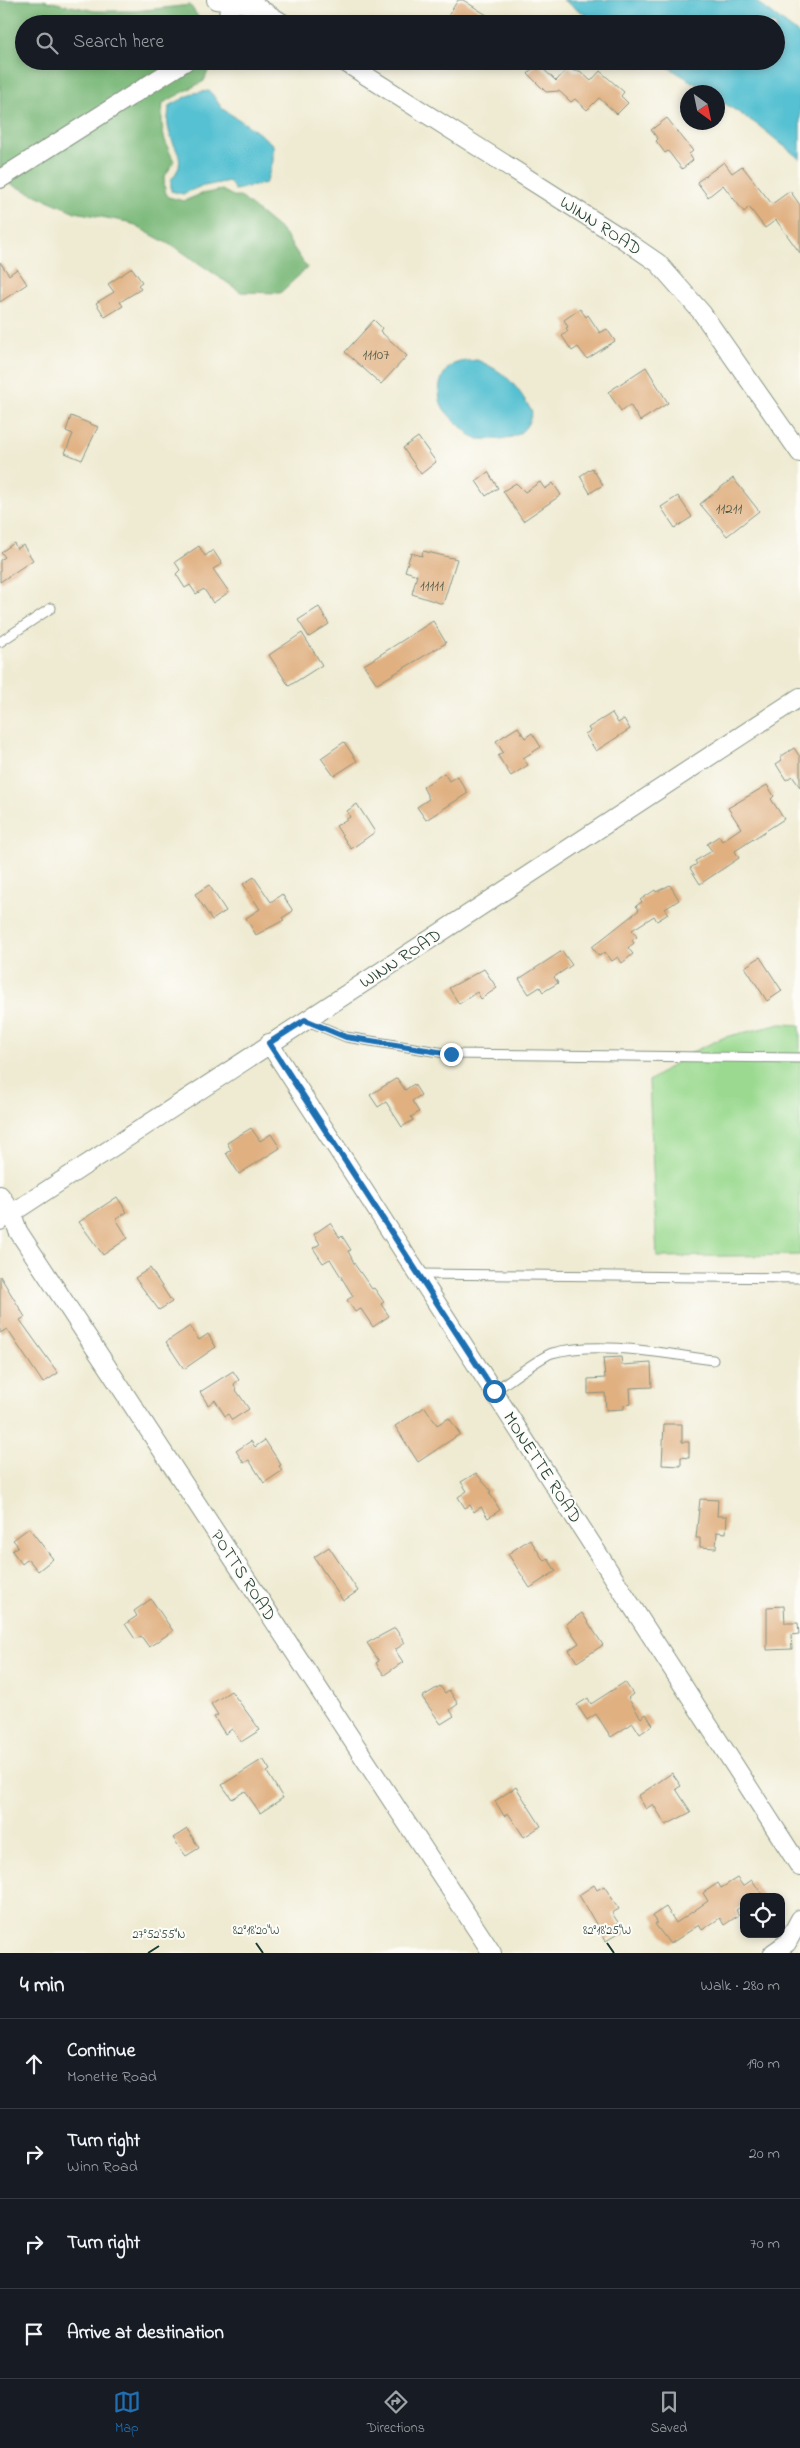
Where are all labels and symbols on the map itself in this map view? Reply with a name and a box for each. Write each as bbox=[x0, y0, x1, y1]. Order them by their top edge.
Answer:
north arrow bbox=[680, 85, 725, 130]
street label: WINN ROAD bbox=[554, 190, 646, 263]
house number: 11107 bbox=[363, 344, 389, 366]
house number: 11211 bbox=[716, 498, 742, 520]
house number: 11111 bbox=[420, 575, 444, 597]
street label: WINN ROAD bbox=[355, 923, 447, 996]
route end bbox=[440, 1043, 463, 1066]
route start bbox=[483, 1380, 506, 1403]
street label: MONETTE ROAD bbox=[496, 1407, 587, 1529]
street label: POTTS ROAD bbox=[203, 1525, 282, 1627]
text: 82°18'20"W bbox=[233, 1922, 279, 1940]
text: 82°18'25"W bbox=[583, 1922, 631, 1940]
text: 27°52'55"N bbox=[133, 1926, 185, 1944]

